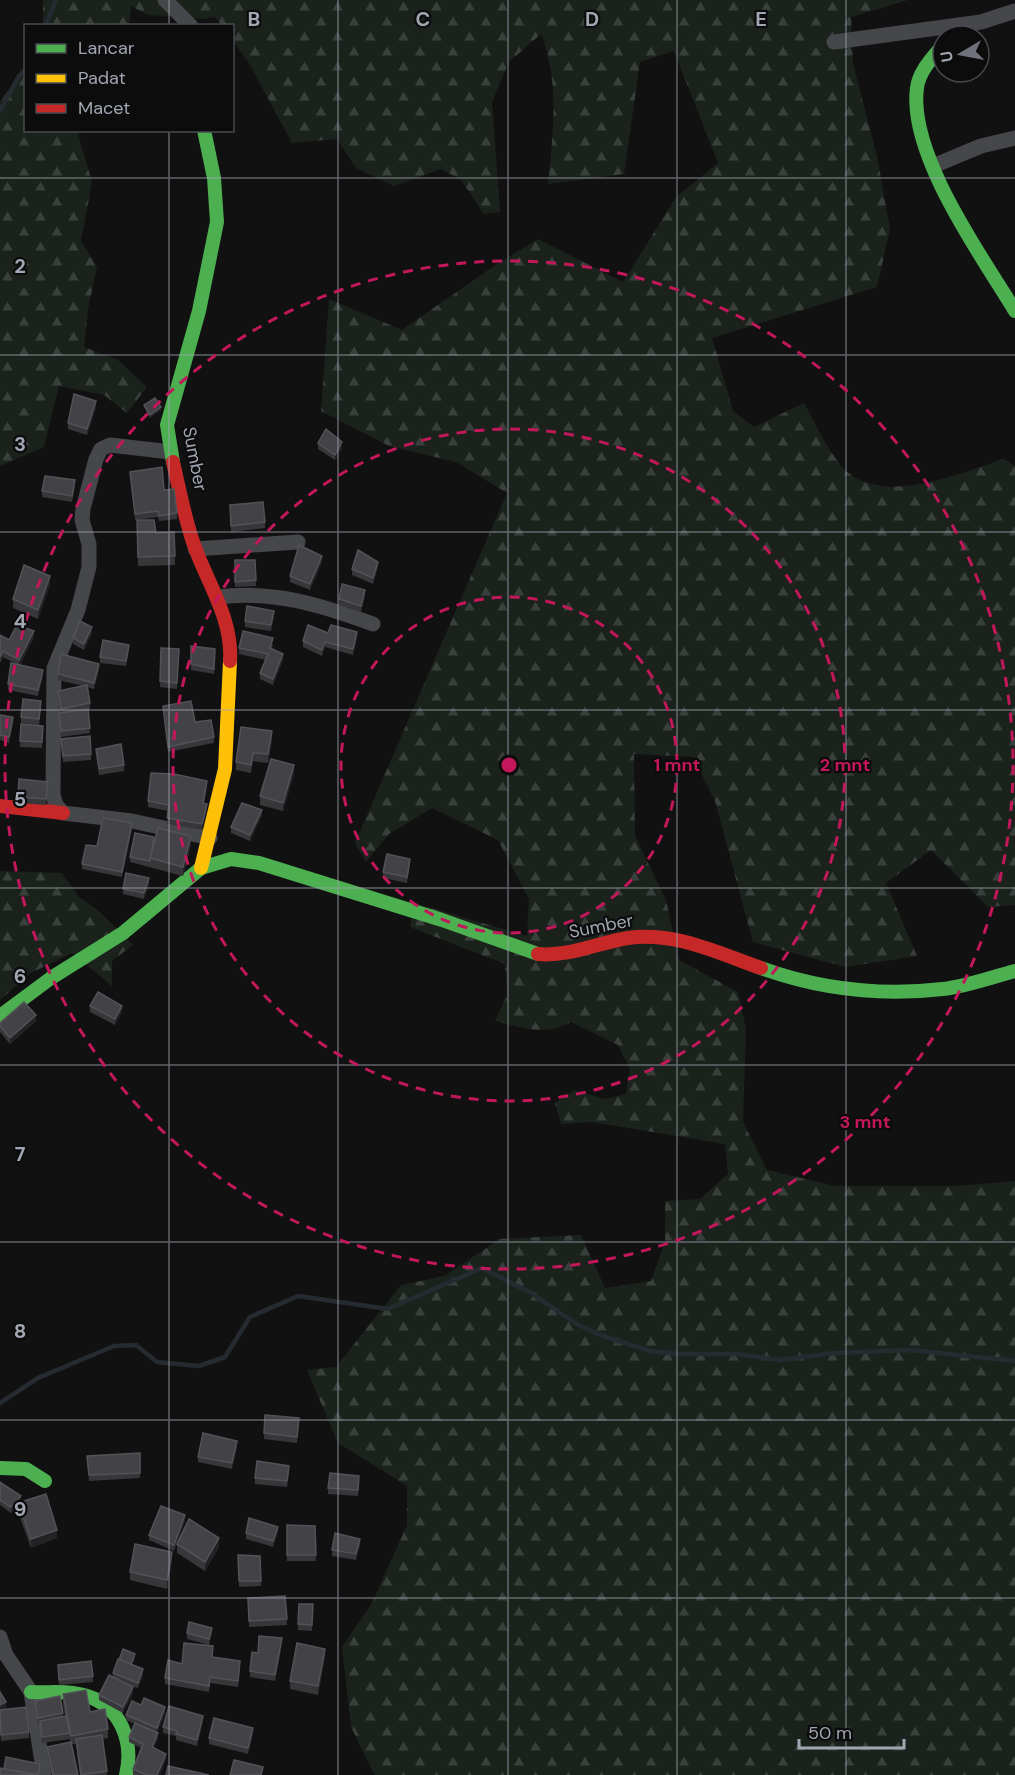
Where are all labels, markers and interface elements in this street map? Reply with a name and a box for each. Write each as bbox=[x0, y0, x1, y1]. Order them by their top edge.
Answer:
text: B bbox=[248, 6, 260, 32]
text: C bbox=[416, 6, 430, 32]
text: D bbox=[585, 6, 599, 32]
text: E bbox=[755, 6, 767, 32]
legend bbox=[24, 24, 234, 132]
north arrow bbox=[931, 24, 991, 84]
text: Lancar bbox=[78, 36, 135, 60]
text: U bbox=[935, 49, 958, 64]
text: Padat bbox=[78, 66, 126, 90]
text: Macet bbox=[78, 96, 130, 120]
text: 2 bbox=[14, 253, 26, 279]
street label: Sumber bbox=[177, 425, 213, 493]
text: 3 bbox=[14, 431, 26, 457]
text: 4 bbox=[14, 608, 27, 634]
text: 1 mnt bbox=[654, 753, 700, 777]
text: 2 mnt bbox=[820, 753, 870, 777]
centre of rings bbox=[499, 755, 519, 775]
text: 5 bbox=[14, 786, 26, 812]
street label: Sumber bbox=[567, 908, 635, 944]
text: 6 bbox=[14, 963, 26, 989]
text: 3 mnt bbox=[840, 1110, 890, 1134]
text: 7 bbox=[15, 1141, 26, 1167]
text: 8 bbox=[14, 1318, 26, 1344]
text: 9 bbox=[14, 1496, 26, 1522]
scale bar bbox=[799, 1712, 904, 1750]
text: 50 m bbox=[808, 1721, 852, 1745]

